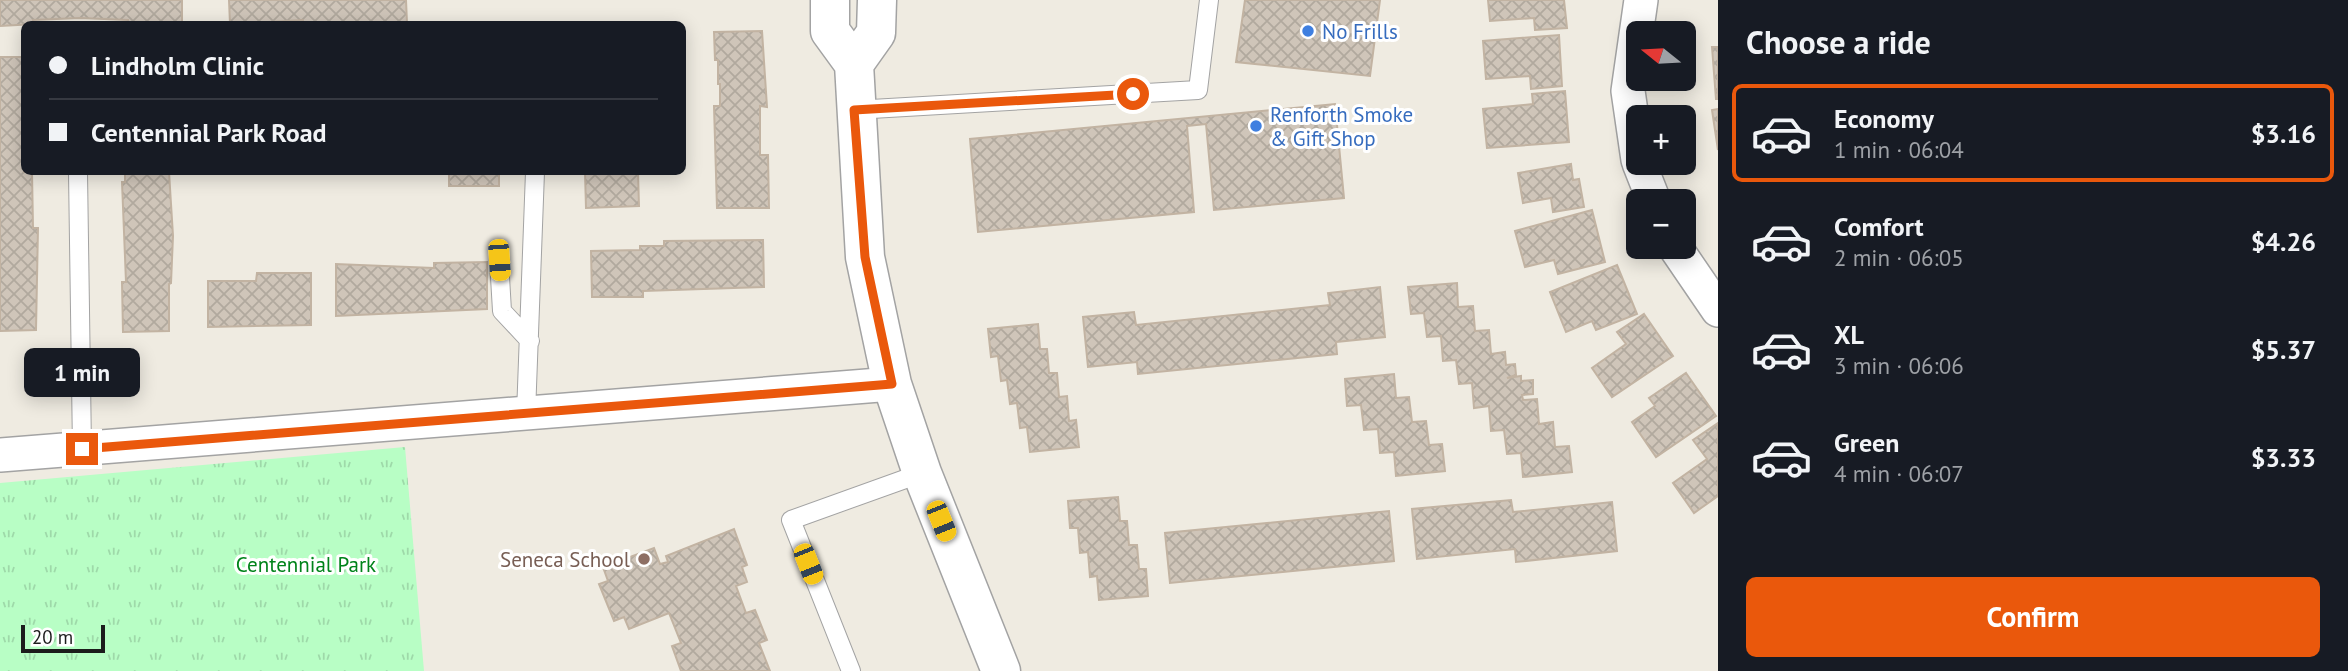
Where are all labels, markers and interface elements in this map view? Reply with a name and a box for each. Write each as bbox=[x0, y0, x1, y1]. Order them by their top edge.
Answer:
place label: No Frills bbox=[1322, 18, 1398, 45]
north arrow bbox=[1626, 21, 1696, 91]
map controls bbox=[1626, 21, 1696, 259]
text: Choose a ride bbox=[1746, 21, 1931, 63]
marker: No Frills bbox=[1300, 23, 1316, 39]
text: Lindholm Clinic bbox=[91, 49, 264, 82]
route start bbox=[1117, 78, 1149, 110]
place label: Renforth Smoke & Gift Shop bbox=[1270, 101, 1413, 152]
icon: car bbox=[1750, 102, 1813, 165]
text: Economy bbox=[1834, 102, 1934, 135]
button: + bbox=[1626, 105, 1696, 175]
text: Centennial Park Road bbox=[91, 116, 327, 149]
text: $3.16 bbox=[2251, 117, 2316, 150]
marker: Renforth Smoke & Gift Shop bbox=[1248, 118, 1264, 134]
text: 1 min · 06:04 bbox=[1834, 135, 1964, 164]
button: − bbox=[1626, 189, 1696, 259]
icon: car bbox=[1750, 210, 1813, 273]
text: Comfort bbox=[1834, 210, 1924, 243]
text: $4.26 bbox=[2251, 225, 2316, 258]
car bbox=[488, 238, 511, 282]
text: 2 min · 06:05 bbox=[1834, 243, 1964, 272]
icon: car bbox=[1750, 318, 1813, 381]
text: XL bbox=[1834, 318, 1864, 351]
text: $5.37 bbox=[2251, 333, 2316, 366]
callout: 1 min bbox=[24, 348, 140, 396]
text: 3 min · 06:06 bbox=[1834, 351, 1964, 380]
text: 1 min bbox=[54, 358, 110, 387]
icon: car bbox=[1750, 426, 1813, 489]
text: Green bbox=[1834, 426, 1899, 459]
route end bbox=[66, 433, 98, 465]
text: $3.33 bbox=[2251, 441, 2316, 474]
text: 4 min · 06:07 bbox=[1834, 459, 1964, 488]
car bbox=[924, 498, 959, 544]
car bbox=[791, 541, 826, 587]
place label: Seneca School bbox=[500, 546, 630, 573]
park label: Centennial Park bbox=[236, 551, 376, 578]
marker: Seneca School bbox=[636, 551, 652, 567]
button: Confirm bbox=[1746, 577, 2320, 657]
scale bar bbox=[21, 622, 105, 654]
text: 20 m bbox=[32, 625, 73, 649]

